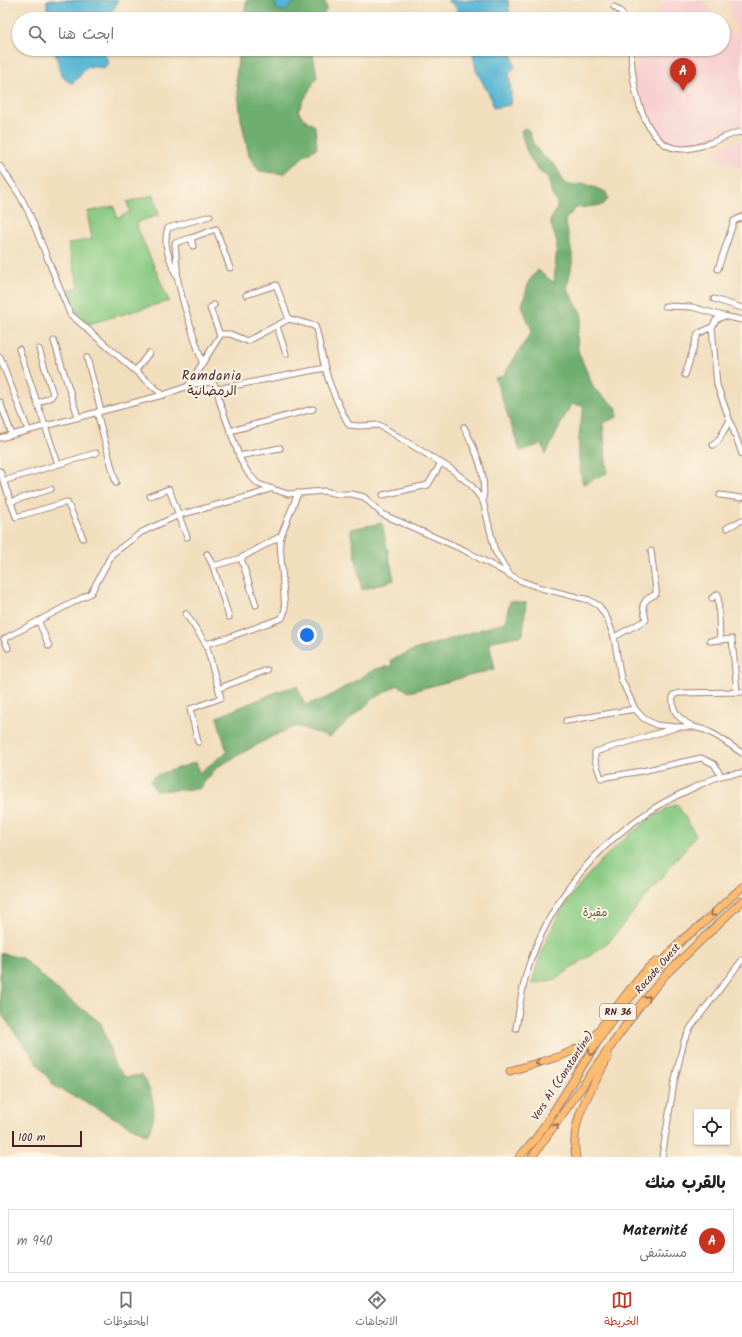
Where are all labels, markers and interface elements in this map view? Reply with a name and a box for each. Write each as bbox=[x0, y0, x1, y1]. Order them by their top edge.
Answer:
search box bbox=[12, 12, 730, 56]
icon: search bbox=[26, 23, 48, 45]
text: ابحث هنا bbox=[58, 23, 114, 47]
pin: A bbox=[670, 58, 696, 91]
district label: Ramdania الرمضانية bbox=[182, 366, 242, 402]
your location bbox=[297, 625, 317, 645]
park label: مقبرة bbox=[583, 904, 607, 922]
one-way arrow bbox=[710, 909, 718, 917]
street label: Rocade Ouest bbox=[631, 939, 686, 998]
one-way arrow bbox=[643, 995, 650, 1002]
road number: RN 36 bbox=[600, 1004, 636, 1020]
street label: Vers A1 (Constantine) bbox=[527, 1027, 599, 1125]
one-way arrow bbox=[588, 1049, 596, 1056]
one-way arrow bbox=[535, 1058, 542, 1067]
map controls bbox=[694, 1109, 730, 1145]
button: locate bbox=[694, 1109, 730, 1145]
one-way arrow bbox=[551, 1123, 559, 1130]
scale bar bbox=[12, 1129, 82, 1148]
text: 100 m bbox=[18, 1129, 46, 1147]
text: بالقرب منك bbox=[645, 1170, 726, 1197]
text: Maternité bbox=[623, 1219, 687, 1243]
text: 940 m bbox=[17, 1231, 53, 1252]
text: A bbox=[708, 1231, 716, 1252]
text: مستشفى bbox=[639, 1243, 687, 1264]
tab: المحفوظات bbox=[103, 1289, 149, 1331]
tab: الاتجاهات bbox=[355, 1289, 398, 1331]
tab: الخريطة bbox=[604, 1289, 639, 1331]

